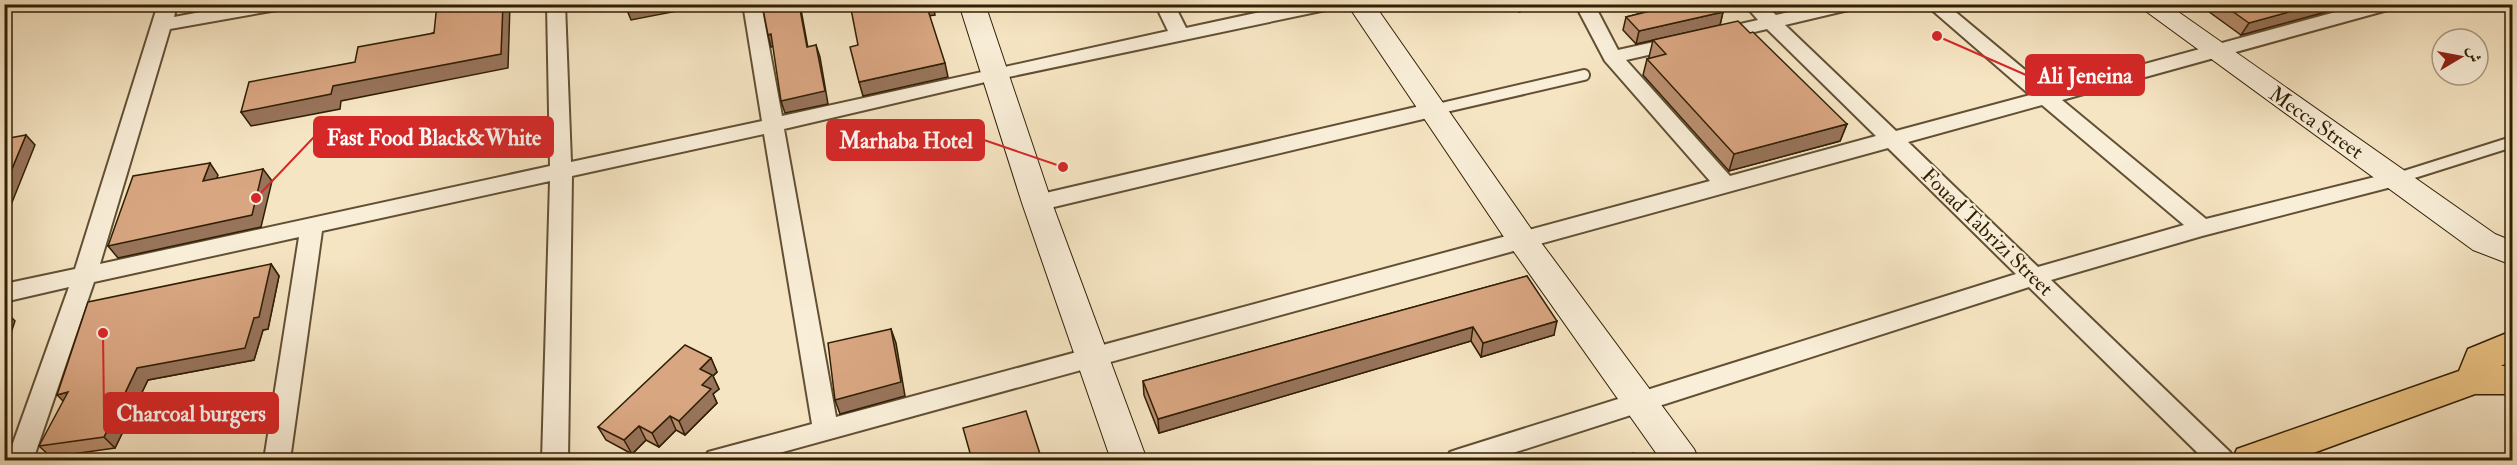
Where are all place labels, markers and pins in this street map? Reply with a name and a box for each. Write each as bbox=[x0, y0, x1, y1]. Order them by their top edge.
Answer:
callout: Ali Jeneina bbox=[2026, 55, 2144, 95]
callout: Fast Food Black&White bbox=[314, 117, 553, 157]
callout: Marhaba Hotel bbox=[827, 120, 984, 160]
callout: Charcoal burgers bbox=[104, 393, 278, 433]

